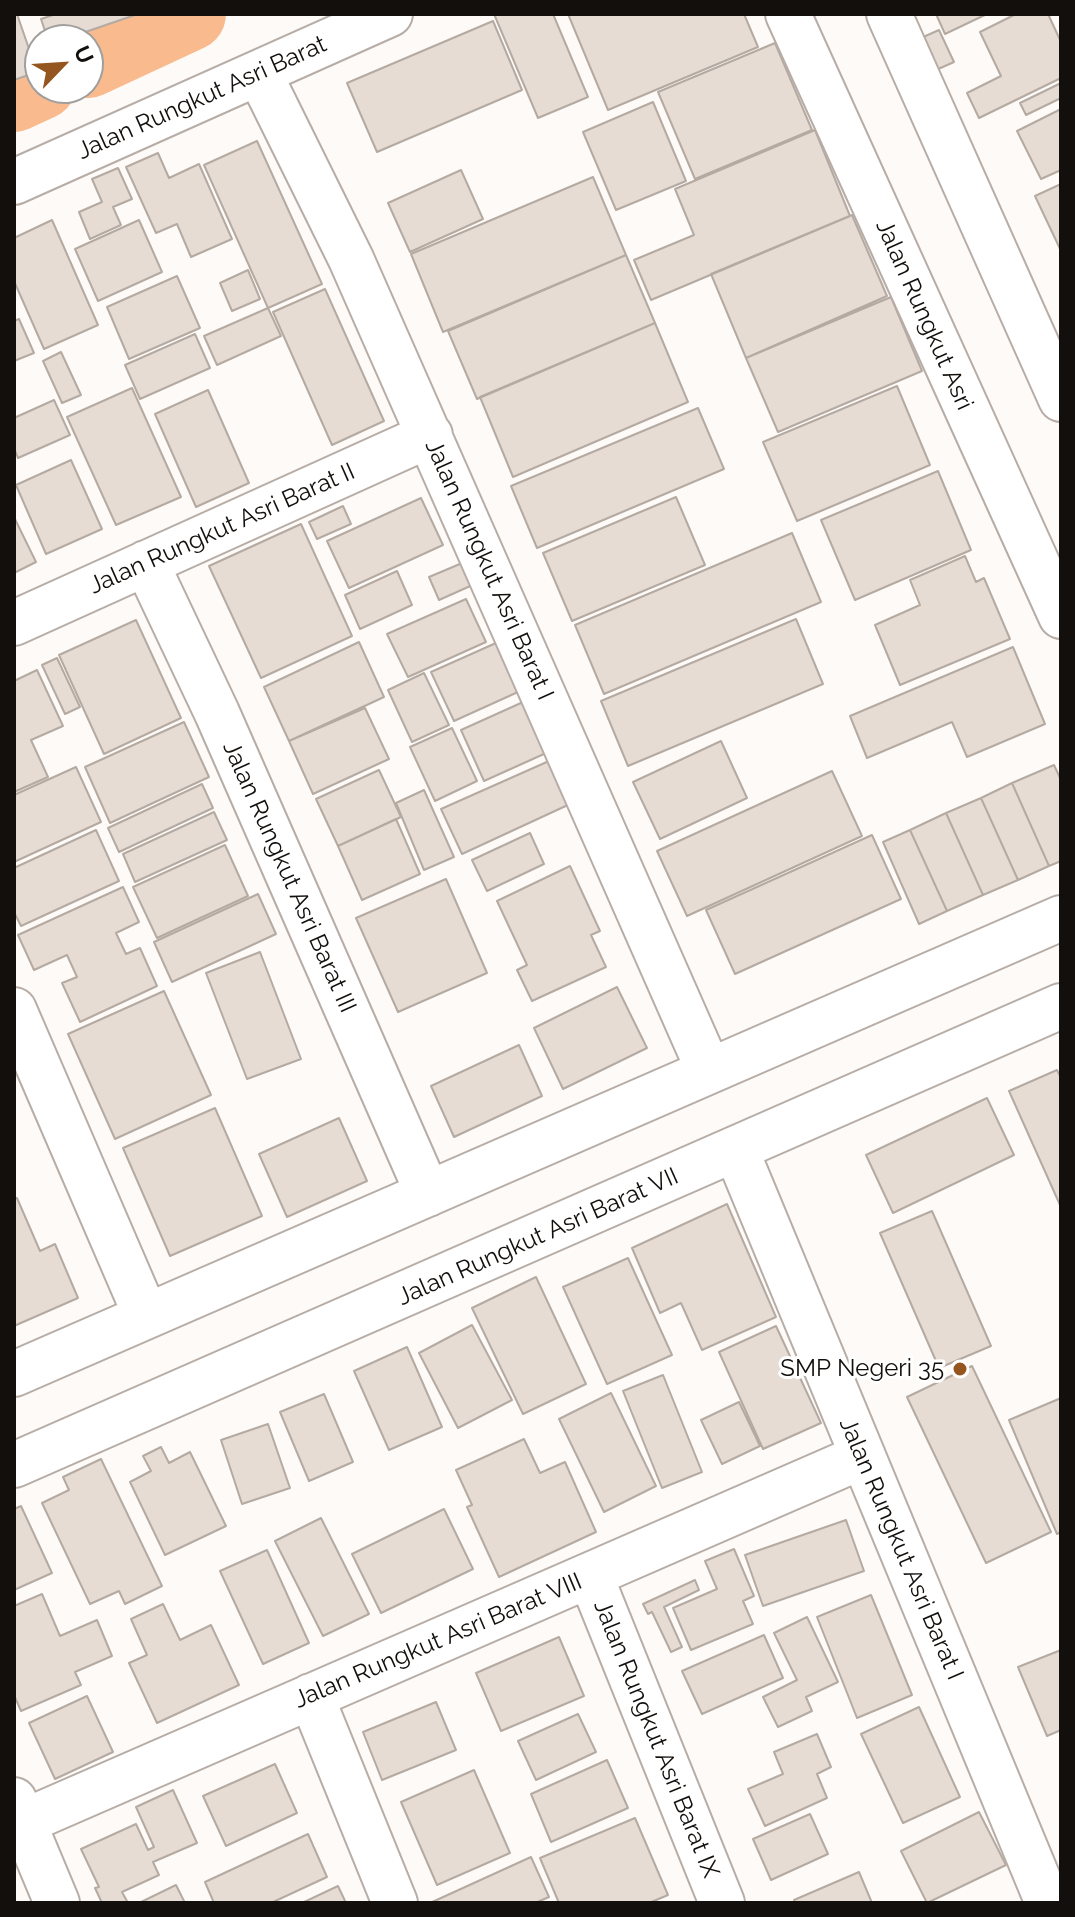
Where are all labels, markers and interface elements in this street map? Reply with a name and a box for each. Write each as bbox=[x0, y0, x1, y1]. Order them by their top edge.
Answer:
north arrow bbox=[24, 24, 104, 104]
street label: Jalan Rungkut Asri Barat bbox=[73, 30, 331, 166]
text: U bbox=[69, 42, 99, 68]
street label: Jalan Rungkut Asri bbox=[869, 215, 979, 415]
street label: Jalan Rungkut Asri Barat I bbox=[419, 435, 559, 705]
street label: Jalan Rungkut Asri Barat II bbox=[85, 457, 359, 601]
street label: Jalan Rungkut Asri Barat III bbox=[216, 737, 362, 1017]
street label: Jalan Rungkut Asri Barat VII bbox=[393, 1162, 683, 1312]
place label: SMP Negeri 35 bbox=[780, 1355, 944, 1383]
marker: SMP Negeri 35 bbox=[951, 1360, 969, 1378]
street label: Jalan Rungkut Asri Barat I bbox=[833, 1414, 969, 1684]
street label: Jalan Rungkut Asri Barat VIII bbox=[290, 1567, 586, 1715]
street label: Jalan Rungkut Asri Barat IX bbox=[587, 1596, 725, 1882]

